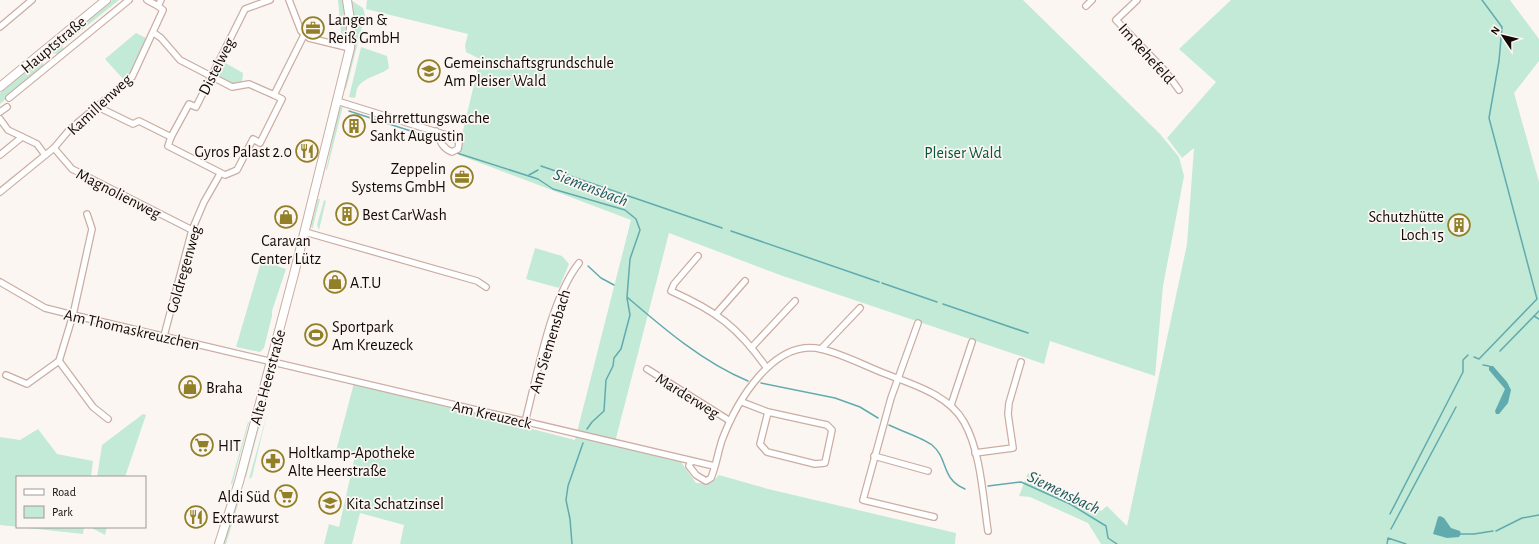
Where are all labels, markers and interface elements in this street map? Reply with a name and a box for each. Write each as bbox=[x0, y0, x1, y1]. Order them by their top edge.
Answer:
place label: Langen & Reiß GmbH bbox=[328, 12, 400, 46]
street label: Hauptstraße bbox=[18, 13, 89, 76]
office icon: Langen & Reiß GmbH bbox=[300, 15, 326, 41]
north arrow bbox=[1483, 16, 1523, 56]
street label: Im Rehefeld bbox=[1115, 20, 1177, 87]
text: N bbox=[1489, 24, 1502, 37]
street label: Distelweg bbox=[196, 35, 238, 98]
place label: Gemeinschaftsgrundschule Am Pleiser Wald bbox=[444, 55, 614, 89]
school or university icon: Gemeinschaftsgrundschule Am Pleiser Wald bbox=[416, 58, 442, 84]
street label: Kamillenweg bbox=[64, 71, 135, 138]
place label: Lehrrettungswache Sankt Augustin bbox=[370, 110, 490, 144]
building icon: Lehrrettungswache Sankt Augustin bbox=[341, 113, 367, 139]
restaurant icon: Gyros Palast 2.0 bbox=[294, 138, 320, 164]
place label: Gyros Palast 2.0 bbox=[195, 144, 292, 161]
park label: Pleiser Wald bbox=[924, 145, 1002, 161]
place label: Zeppelin Systems GmbH bbox=[351, 161, 446, 196]
office icon: Zeppelin Systems GmbH bbox=[449, 164, 475, 190]
water label: Siemensbach bbox=[551, 165, 630, 209]
street label: Magnolienweg bbox=[74, 166, 164, 222]
building icon: Best CarWash bbox=[334, 201, 360, 227]
shop icon: Caravan Center Lütz bbox=[273, 204, 299, 230]
place label: Best CarWash bbox=[362, 207, 447, 223]
place label: Schutzhütte Loch 15 bbox=[1369, 209, 1444, 243]
building icon: Schutzhütte Loch 15 bbox=[1446, 212, 1472, 238]
street label: Goldregenweg bbox=[164, 223, 204, 315]
place label: Caravan Center Lütz bbox=[251, 233, 321, 267]
shop icon: A.T.U bbox=[322, 269, 348, 295]
place label: A.T.U bbox=[350, 275, 381, 291]
street label: Am Siemensbach bbox=[527, 287, 573, 395]
street label: Am Thomaskreuzchen bbox=[62, 307, 201, 353]
place label: Sportpark Am Kreuzeck bbox=[332, 319, 414, 353]
sports icon: Sportpark Am Kreuzeck bbox=[303, 322, 329, 348]
street label: Alte Heerstraße bbox=[248, 328, 288, 427]
street label: Marderweg bbox=[653, 370, 722, 422]
shop icon: Braha bbox=[177, 374, 203, 400]
place label: Braha bbox=[206, 380, 243, 396]
street label: Am Kreuzeck bbox=[451, 398, 534, 432]
supermarket icon: HIT bbox=[189, 432, 215, 458]
place label: HIT bbox=[218, 438, 241, 454]
place label: Holtkamp-Apotheke Alte Heerstraße bbox=[288, 445, 415, 479]
pharmacy icon: Holtkamp-Apotheke Alte Heerstraße bbox=[260, 448, 286, 474]
water label: Siemensbach bbox=[1025, 468, 1103, 517]
legend bbox=[16, 476, 146, 528]
supermarket icon: Aldi Süd bbox=[273, 483, 299, 509]
text: Road bbox=[52, 486, 76, 498]
place label: Aldi Süd bbox=[218, 489, 270, 505]
school or university icon: Kita Schatzinsel bbox=[317, 490, 343, 516]
place label: Kita Schatzinsel bbox=[346, 496, 444, 512]
restaurant icon: Extrawurst bbox=[183, 504, 209, 530]
text: Park bbox=[52, 506, 73, 518]
place label: Extrawurst bbox=[212, 510, 279, 526]

